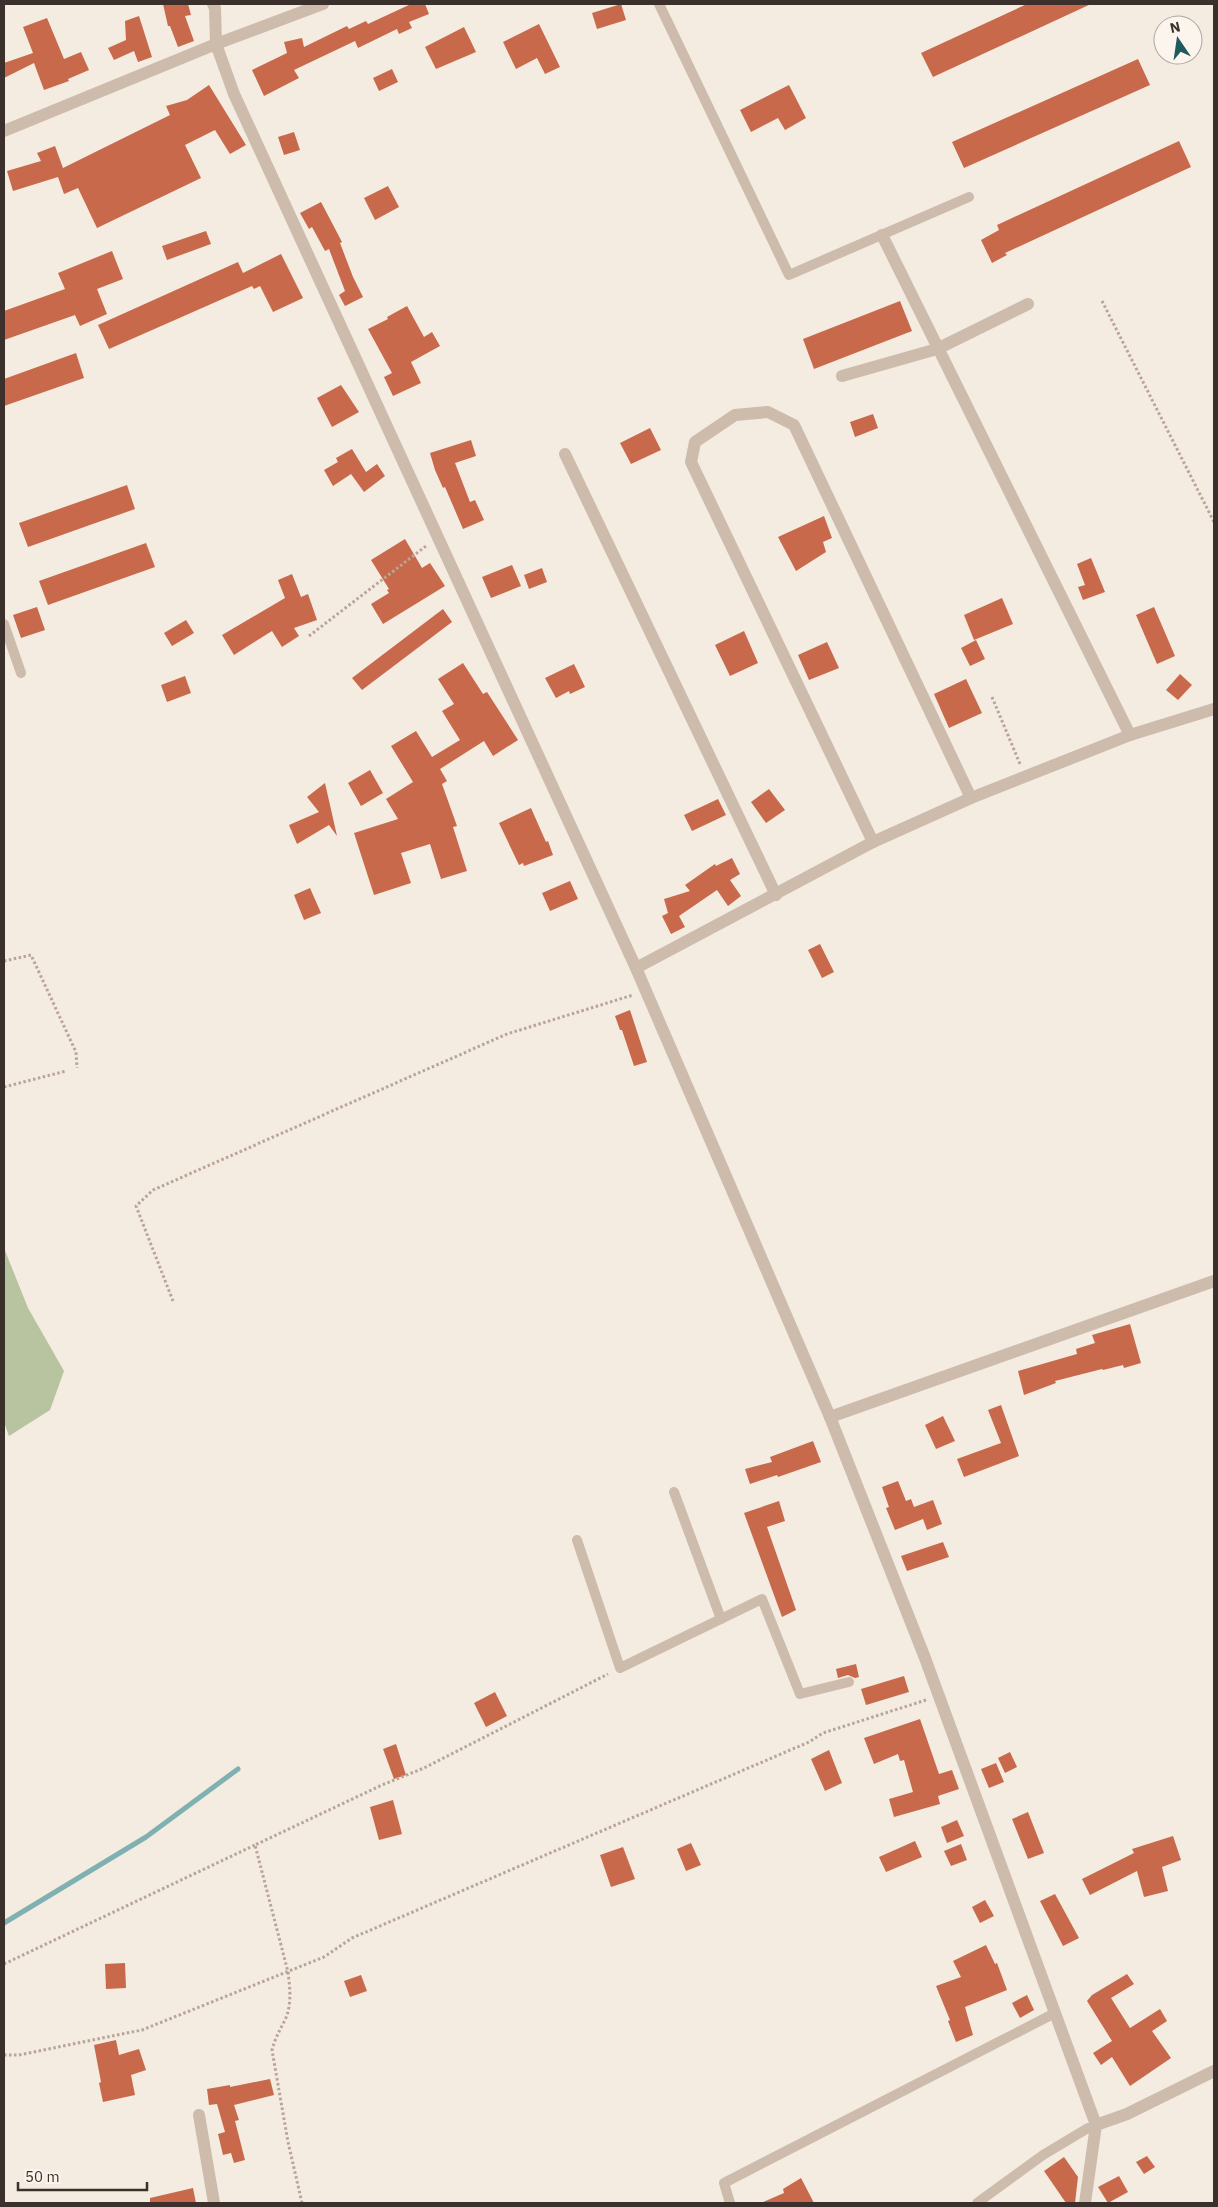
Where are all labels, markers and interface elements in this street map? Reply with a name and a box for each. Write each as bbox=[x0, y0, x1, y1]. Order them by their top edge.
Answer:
north arrow bbox=[1153, 15, 1203, 65]
text: N bbox=[1168, 17, 1182, 37]
scale bar bbox=[18, 2160, 146, 2192]
text: 50 m bbox=[25, 2167, 60, 2186]

